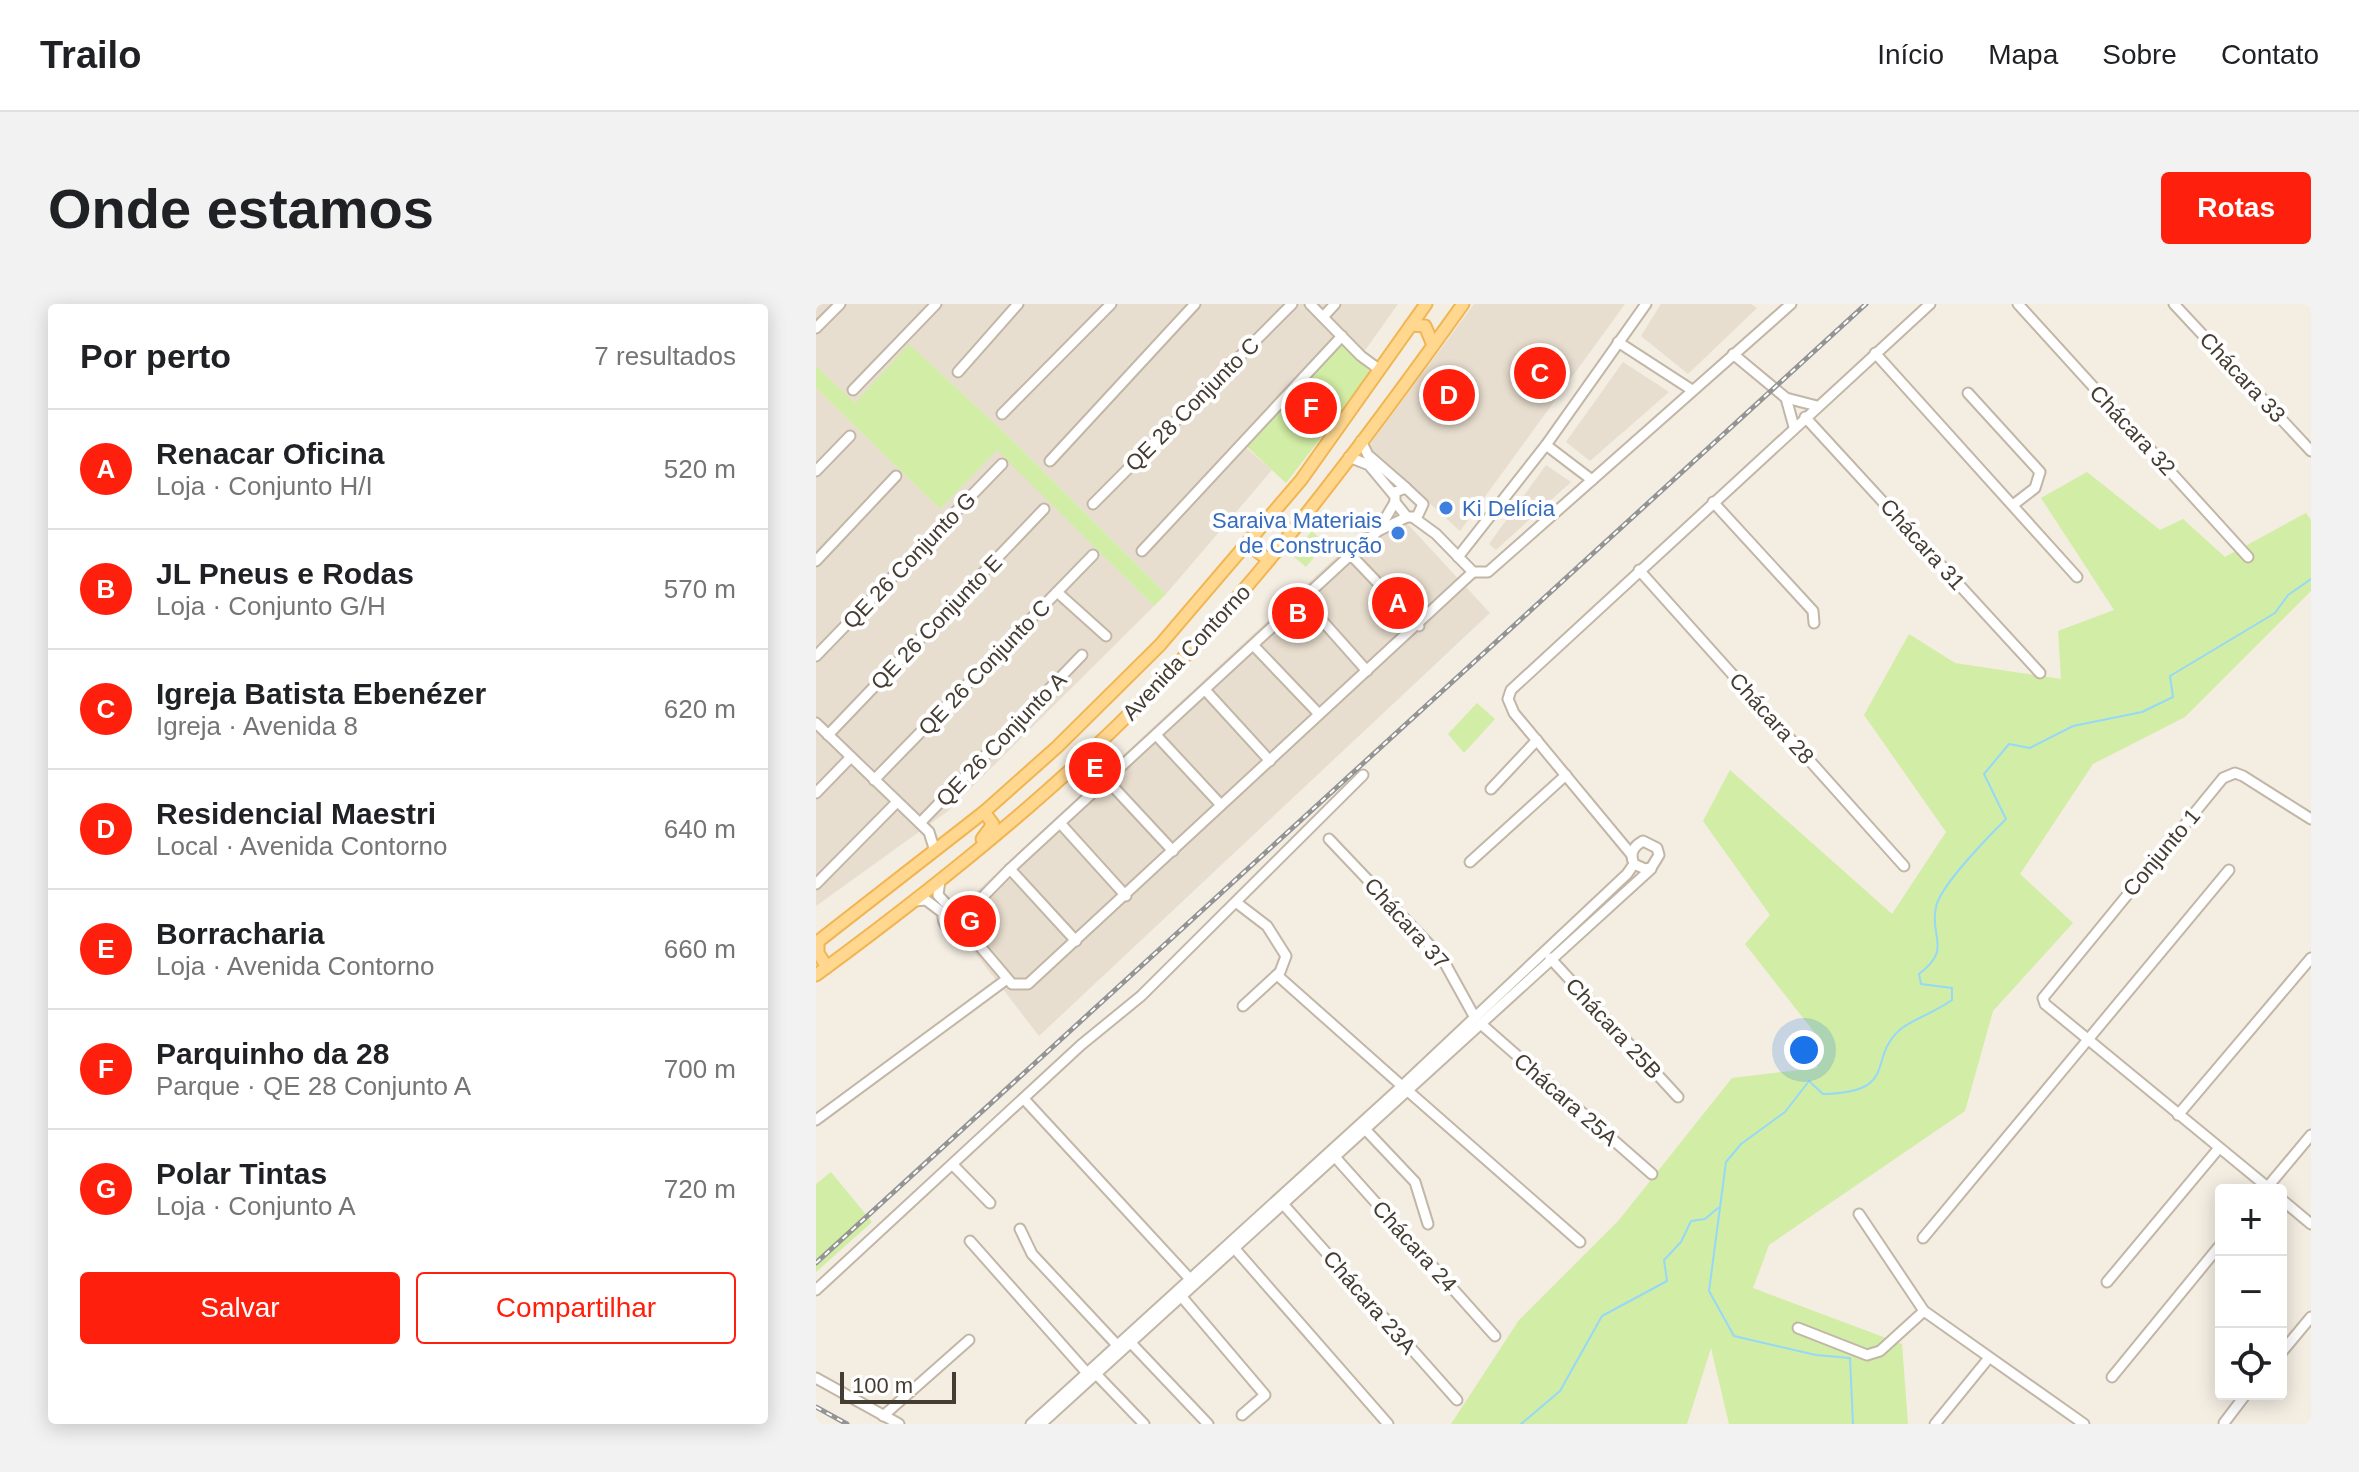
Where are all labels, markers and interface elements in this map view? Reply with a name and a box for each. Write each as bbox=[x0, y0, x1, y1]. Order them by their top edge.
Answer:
text: Trailo bbox=[40, 34, 141, 76]
text: Início bbox=[1877, 39, 1944, 70]
text: Mapa bbox=[1988, 39, 2058, 70]
text: Sobre bbox=[2102, 39, 2177, 70]
text: Contato bbox=[2221, 39, 2319, 70]
button: Rotas bbox=[2161, 172, 2311, 244]
text: Onde estamos bbox=[48, 177, 434, 240]
street label: Chácara 33 bbox=[2195, 327, 2291, 427]
street label: QE 28 Conjunto C bbox=[1120, 332, 1264, 476]
text: Por perto bbox=[80, 337, 231, 375]
text: 7 resultados bbox=[594, 341, 736, 371]
pin: C bbox=[1514, 343, 1566, 403]
pin: D bbox=[1423, 365, 1475, 425]
pin: F bbox=[1285, 378, 1337, 438]
street label: Chácara 32 bbox=[2085, 380, 2181, 480]
text: Renacar Oficina bbox=[156, 437, 384, 470]
text: A bbox=[97, 454, 115, 484]
text: 520 m bbox=[664, 454, 736, 484]
text: Loja · Conjunto H/I bbox=[156, 471, 373, 501]
street label: QE 26 Conjunto G bbox=[838, 487, 981, 634]
street label: Chácara 31 bbox=[1875, 494, 1970, 595]
place label: Ki Delícia bbox=[1462, 496, 1556, 521]
marker: Ki Delícia bbox=[1437, 499, 1455, 517]
place label: Saraiva Materiais de Construção bbox=[1212, 508, 1382, 558]
marker: Saraiva Materiais de Construção bbox=[1389, 524, 1407, 542]
street label: QE 26 Conjunto E bbox=[866, 550, 1007, 695]
text: JL Pneus e Rodas bbox=[156, 557, 414, 590]
pin: A bbox=[1372, 573, 1424, 633]
text: B bbox=[97, 574, 115, 604]
text: 570 m bbox=[664, 574, 736, 604]
street label: Avenida Contorno bbox=[1117, 580, 1255, 725]
pin: B bbox=[1272, 583, 1324, 643]
text: Loja · Conjunto G/H bbox=[156, 591, 386, 621]
street label: QE 26 Conjunto C bbox=[913, 594, 1055, 740]
street label: QE 26 Conjunto A bbox=[931, 667, 1072, 811]
street label: Chácara 28 bbox=[1724, 668, 1819, 769]
text: Igreja Batista Ebenézer bbox=[156, 677, 486, 710]
text: C bbox=[97, 694, 115, 724]
text: 620 m bbox=[664, 694, 736, 724]
text: Igreja · Avenida 8 bbox=[156, 711, 358, 741]
pin: E bbox=[1069, 738, 1121, 798]
text: Residencial Maestri bbox=[156, 797, 436, 830]
street label: Conjunto 1 bbox=[2118, 804, 2205, 901]
text: D bbox=[97, 814, 115, 844]
text: 640 m bbox=[664, 814, 736, 844]
text: Local · Avenida Contorno bbox=[156, 831, 448, 861]
street label: Chácara 37 bbox=[1359, 873, 1454, 974]
pin: G bbox=[944, 891, 996, 951]
text: Borracharia bbox=[156, 917, 324, 950]
text: E bbox=[97, 934, 115, 964]
text: 660 m bbox=[664, 934, 736, 964]
text: Loja · Avenida Contorno bbox=[156, 951, 435, 981]
street label: Chácara 25B bbox=[1561, 973, 1667, 1084]
your location bbox=[1784, 1030, 1824, 1070]
text: Parquinho da 28 bbox=[156, 1037, 389, 1070]
street label: Chácara 25A bbox=[1509, 1048, 1623, 1151]
text: F bbox=[98, 1054, 114, 1084]
text: 700 m bbox=[664, 1054, 736, 1084]
text: Parque · QE 28 Conjunto A bbox=[156, 1071, 471, 1101]
text: Polar Tintas bbox=[156, 1157, 327, 1190]
text: G bbox=[96, 1174, 116, 1204]
text: 720 m bbox=[664, 1174, 736, 1204]
map controls bbox=[2215, 1184, 2287, 1400]
button: + bbox=[2215, 1184, 2287, 1256]
text: Loja · Conjunto A bbox=[156, 1191, 355, 1221]
street label: Chácara 24 bbox=[1367, 1196, 1462, 1297]
street label: Chácara 23A bbox=[1318, 1246, 1421, 1359]
button: − bbox=[2215, 1256, 2287, 1328]
button: Salvar bbox=[80, 1272, 400, 1344]
button: Compartilhar bbox=[416, 1272, 736, 1344]
button: locate bbox=[2215, 1328, 2287, 1400]
scale bar bbox=[840, 1368, 956, 1404]
text: 100 m bbox=[852, 1373, 913, 1398]

